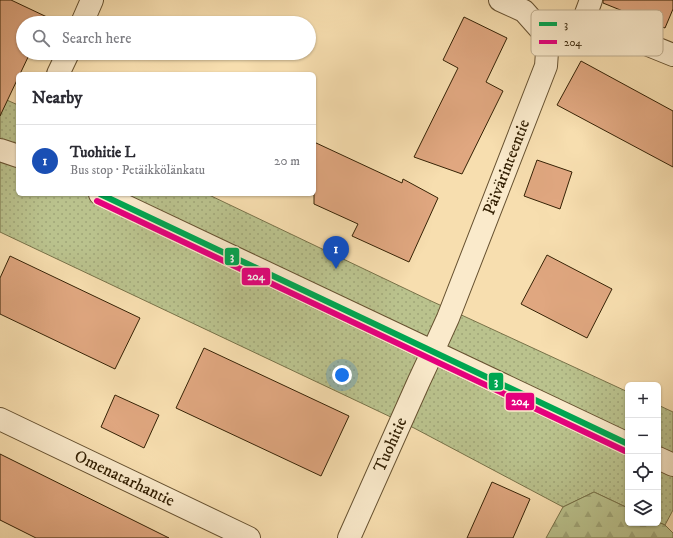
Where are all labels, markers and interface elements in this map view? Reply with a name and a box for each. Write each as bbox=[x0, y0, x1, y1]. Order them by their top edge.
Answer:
legend bbox=[531, 10, 663, 56]
search box bbox=[16, 16, 316, 60]
text: 3 bbox=[564, 18, 568, 32]
icon: search bbox=[30, 27, 52, 49]
text: Search here bbox=[62, 29, 131, 48]
text: 204 bbox=[564, 36, 582, 50]
text: Nearby bbox=[32, 87, 82, 109]
street label: Päivärinteentie bbox=[478, 116, 535, 218]
text: Tuohitie L bbox=[70, 143, 135, 162]
text: 1 bbox=[43, 153, 47, 169]
text: 20 m bbox=[274, 153, 300, 169]
text: Bus stop · Petäikkölänkatu bbox=[70, 162, 205, 178]
pin: 1 bbox=[323, 236, 349, 269]
line badge: 3 bbox=[224, 247, 240, 266]
text: 3 bbox=[230, 250, 234, 264]
line badge: 204 bbox=[241, 267, 271, 286]
text: 204 bbox=[247, 270, 265, 284]
your location bbox=[332, 365, 352, 385]
line badge: 3 bbox=[488, 372, 504, 391]
text: 3 bbox=[494, 375, 498, 389]
map controls bbox=[625, 382, 661, 526]
button: + bbox=[625, 382, 661, 418]
line badge: 204 bbox=[505, 392, 535, 411]
text: 204 bbox=[511, 395, 529, 409]
street label: Tuohitie bbox=[369, 414, 412, 476]
button: − bbox=[625, 418, 661, 454]
street label: Omenatarhantie bbox=[71, 445, 178, 512]
button: locate bbox=[625, 454, 661, 490]
button: layers bbox=[625, 490, 661, 526]

